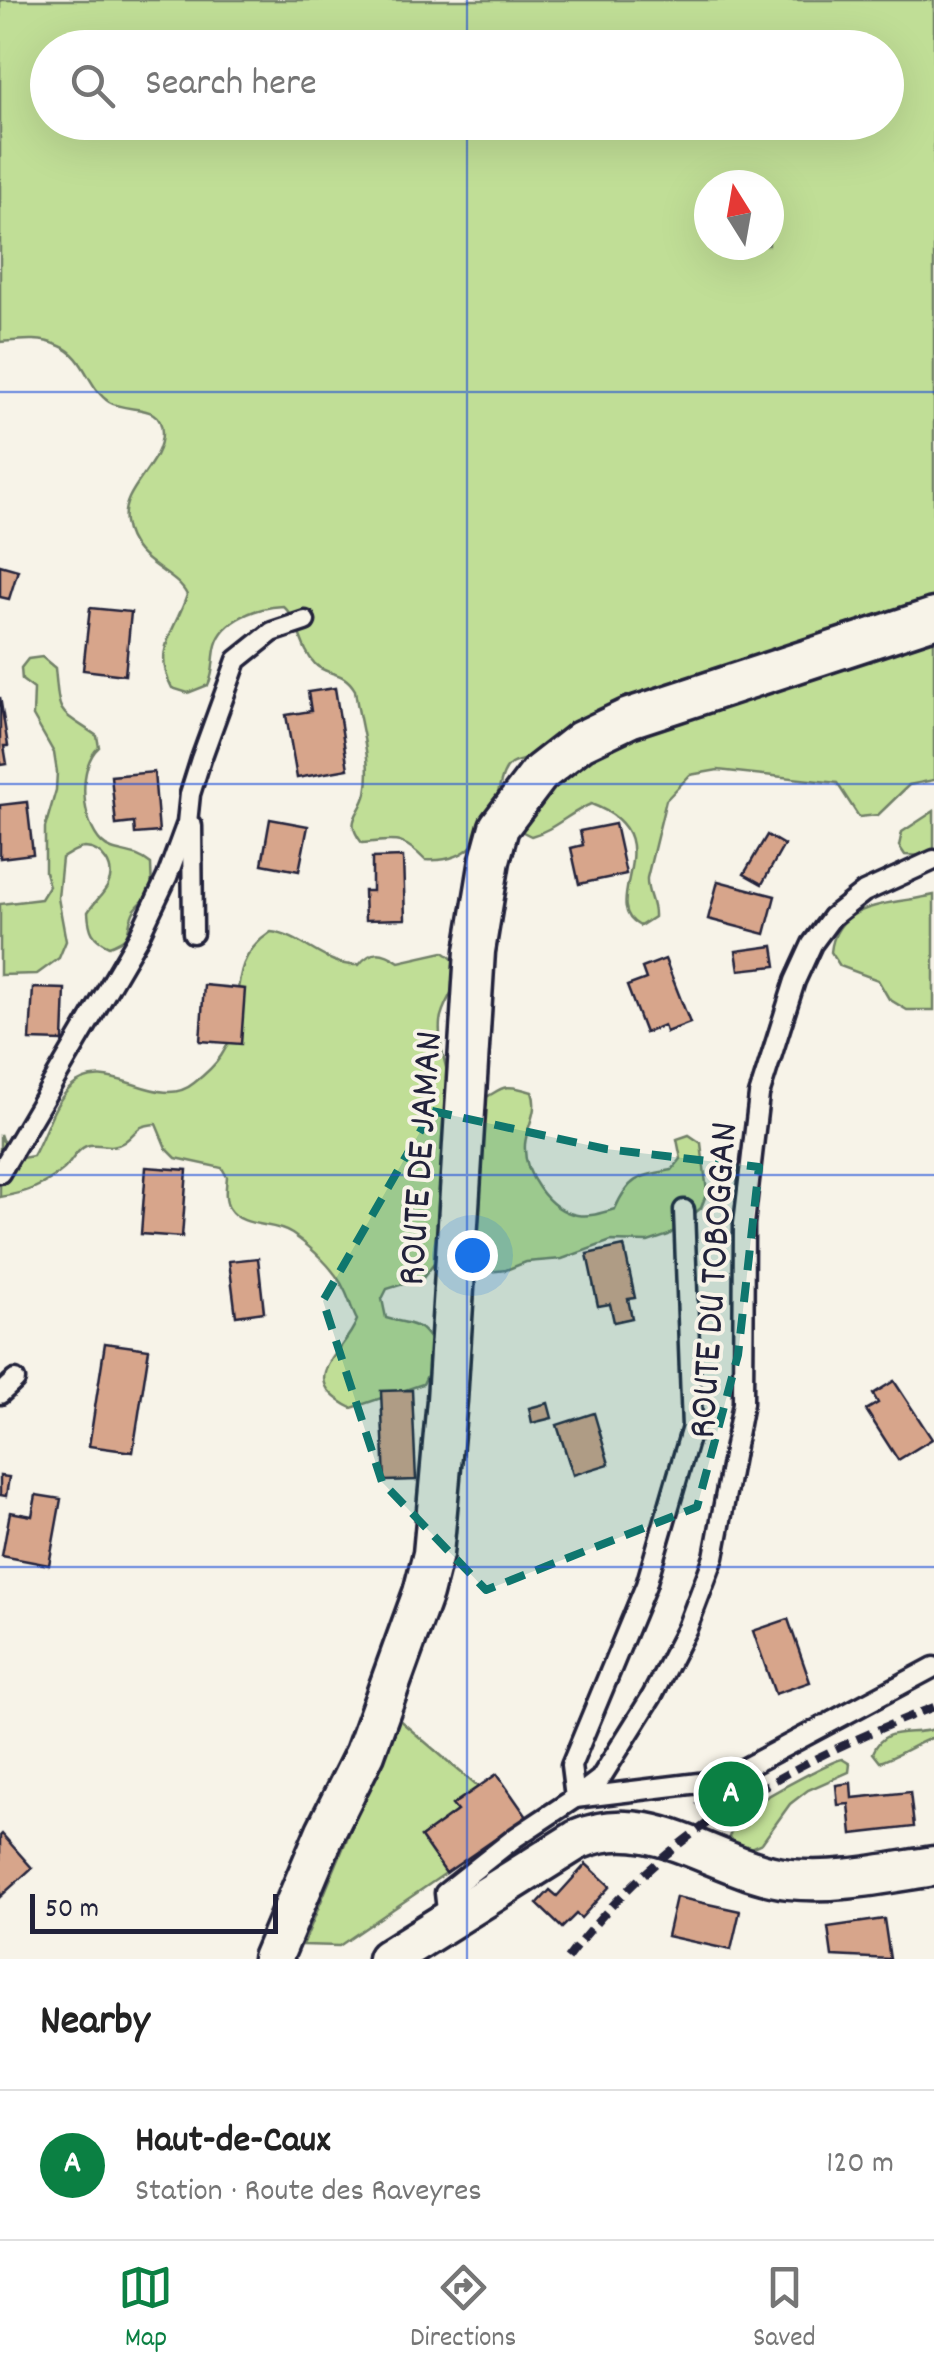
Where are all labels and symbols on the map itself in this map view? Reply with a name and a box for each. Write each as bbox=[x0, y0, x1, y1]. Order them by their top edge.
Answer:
north arrow bbox=[694, 170, 784, 260]
street label: ROUTE DE JAMAN bbox=[386, 1030, 461, 1287]
street label: ROUTE DU TOBOGGAN bbox=[677, 1120, 756, 1441]
your location bbox=[447, 1230, 498, 1281]
pin: A bbox=[698, 1756, 764, 1832]
scale bar bbox=[30, 1889, 278, 1934]

